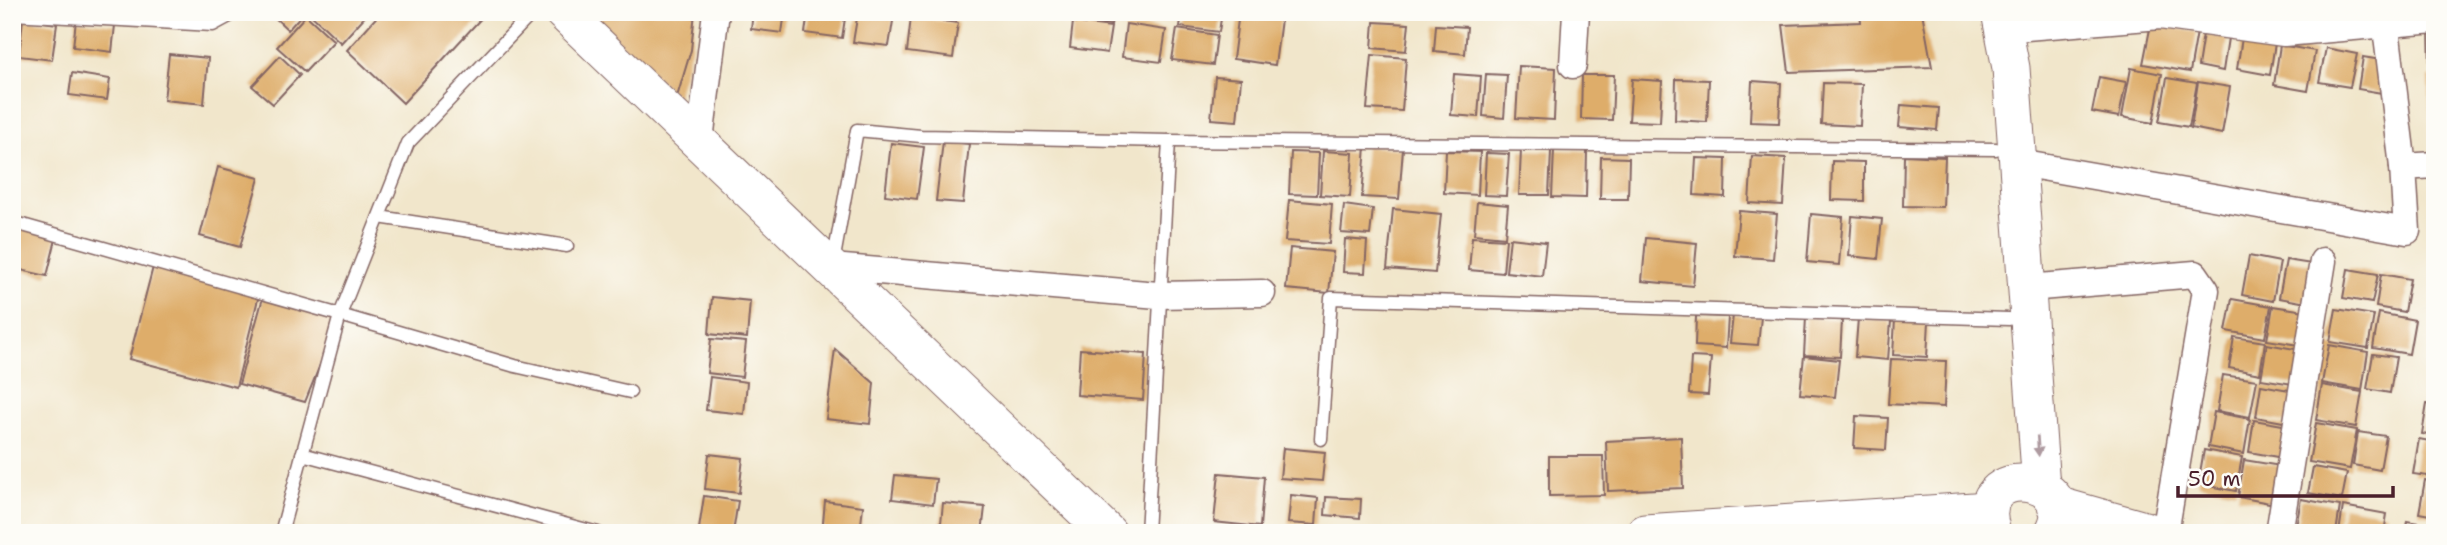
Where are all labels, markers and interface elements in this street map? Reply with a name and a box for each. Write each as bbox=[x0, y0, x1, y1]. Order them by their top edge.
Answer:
one-way arrow bbox=[2033, 435, 2044, 457]
scale bar bbox=[2178, 454, 2393, 498]
text: 50 m bbox=[2188, 465, 2241, 493]

